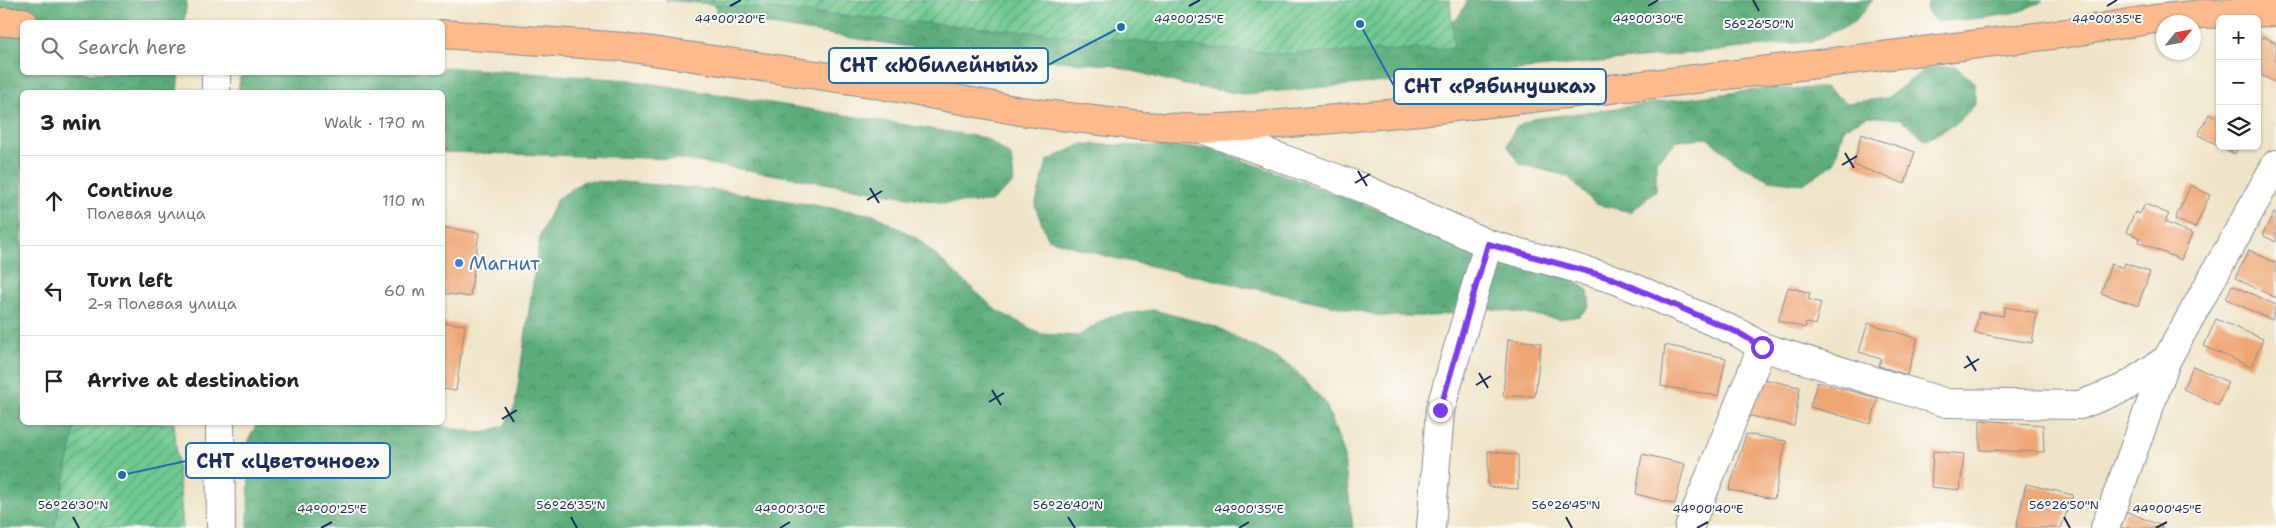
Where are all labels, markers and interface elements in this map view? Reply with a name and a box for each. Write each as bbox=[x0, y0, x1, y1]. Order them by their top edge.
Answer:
text: 44°00'20"E bbox=[694, 11, 766, 27]
text: 44°00'25"E bbox=[1154, 11, 1224, 27]
text: 44°00'30"E bbox=[1612, 11, 1684, 27]
text: 44°00'35"E bbox=[2072, 11, 2142, 27]
north arrow bbox=[2156, 15, 2201, 60]
map controls bbox=[2216, 15, 2261, 150]
button: + bbox=[2216, 15, 2261, 60]
text: 56°26'50"N bbox=[1724, 16, 1794, 32]
search box bbox=[20, 20, 445, 75]
icon: search bbox=[38, 34, 66, 62]
text: Search here bbox=[78, 35, 187, 60]
callout: СНТ «Юбилейный» bbox=[829, 48, 1048, 83]
text: СНТ «Юбилейный» bbox=[840, 52, 1038, 78]
button: − bbox=[2216, 60, 2261, 105]
callout: СНТ «Рябинушка» bbox=[1394, 69, 1606, 104]
text: СНТ «Рябинушка» bbox=[1404, 73, 1596, 99]
button: layers bbox=[2216, 105, 2261, 150]
text: 3 min bbox=[40, 109, 101, 137]
text: Walk · 170 m bbox=[324, 112, 425, 133]
text: Continue bbox=[87, 178, 173, 203]
icon: ahead bbox=[40, 187, 68, 215]
text: 110 m bbox=[382, 190, 425, 211]
text: Полевая улица bbox=[87, 203, 206, 224]
place label: Магнит bbox=[469, 251, 540, 276]
marker: Магнит bbox=[453, 257, 465, 269]
text: Turn left bbox=[87, 268, 173, 293]
icon: left bbox=[40, 277, 68, 305]
text: 60 m bbox=[384, 280, 425, 301]
text: 2-я Полевая улица bbox=[87, 293, 237, 314]
route start bbox=[1751, 336, 1774, 359]
icon: arrive bbox=[40, 367, 68, 395]
text: Arrive at destination bbox=[87, 368, 299, 393]
route end bbox=[1429, 399, 1452, 422]
callout: СНТ «Цветочное» bbox=[186, 443, 390, 478]
text: СНТ «Цветочное» bbox=[196, 448, 380, 474]
text: 56°26'30"N bbox=[38, 497, 108, 513]
text: 56°26'35"N bbox=[536, 497, 606, 513]
text: 56°26'40"N bbox=[1033, 497, 1103, 513]
text: 56°26'45"N bbox=[1531, 497, 1601, 513]
text: 56°26'50"N bbox=[2029, 497, 2099, 513]
text: 44°00'25"E bbox=[297, 501, 367, 517]
text: 44°00'30"E bbox=[754, 501, 826, 517]
text: 44°00'35"E bbox=[1214, 501, 1284, 517]
text: 44°00'40"E bbox=[1672, 501, 1744, 517]
text: 44°00'45"E bbox=[2132, 501, 2202, 517]

